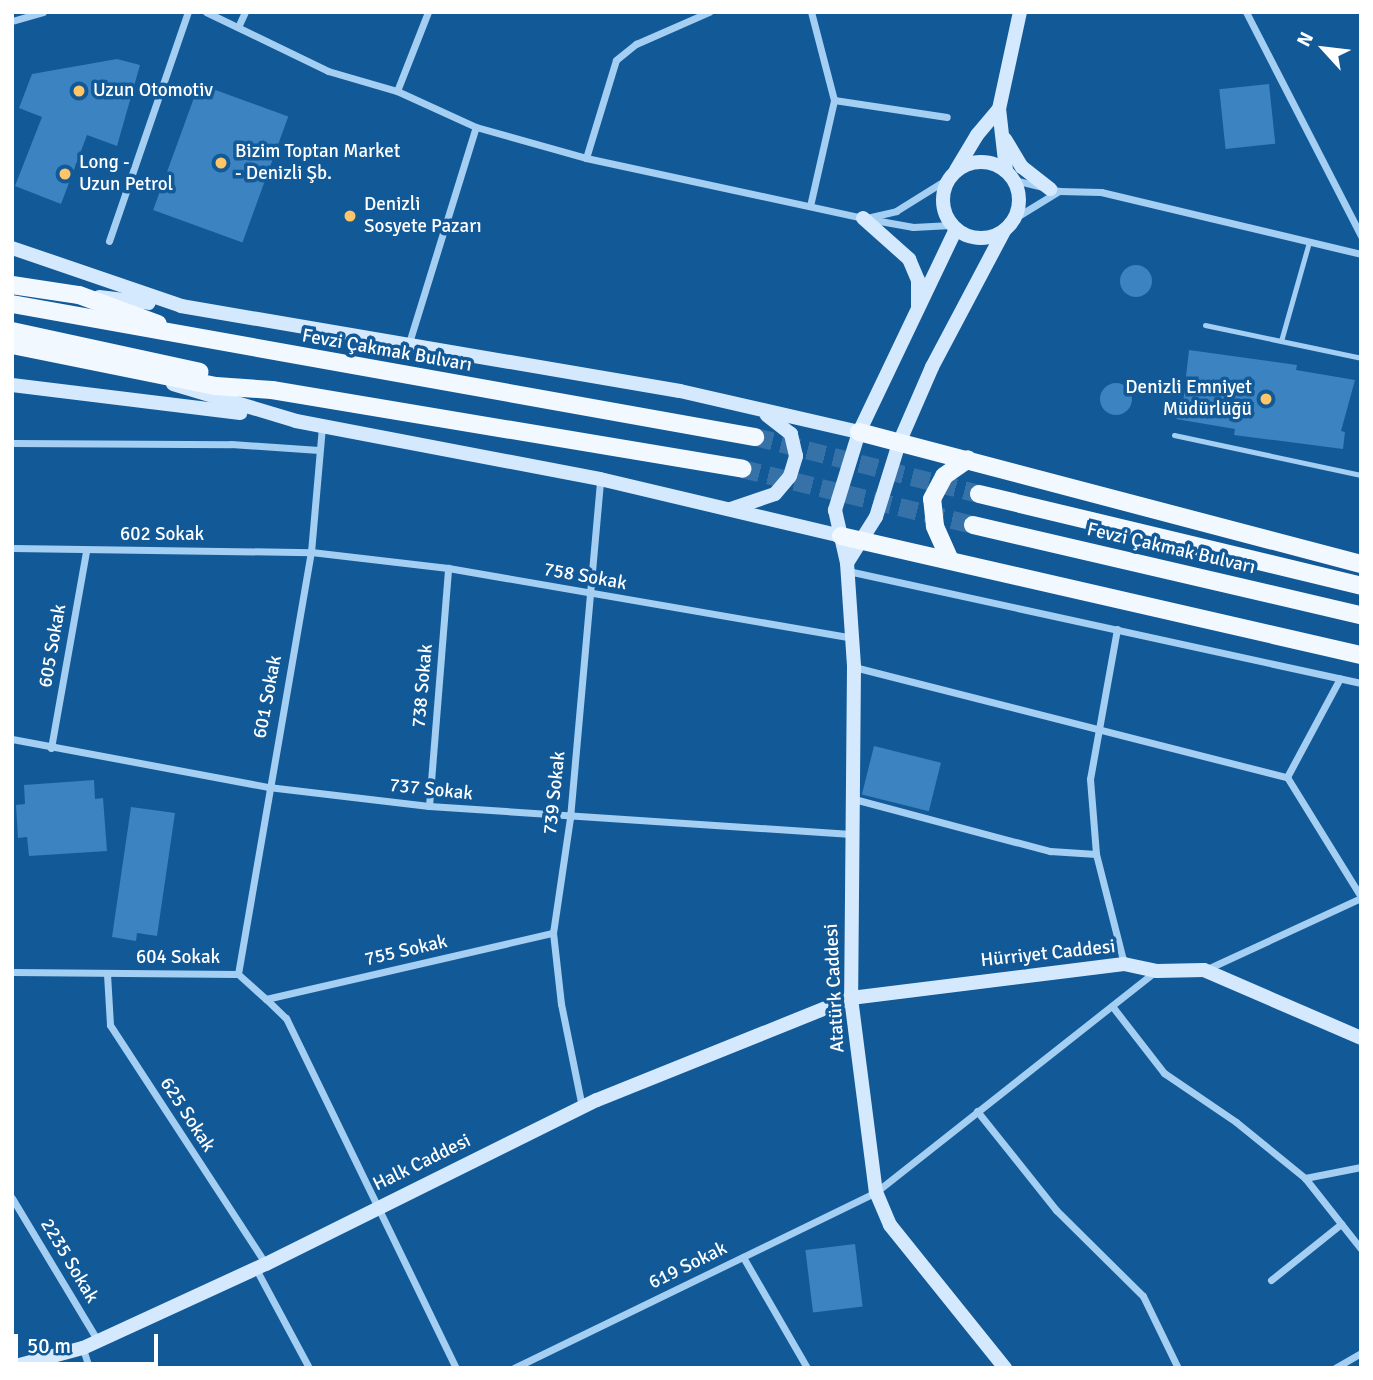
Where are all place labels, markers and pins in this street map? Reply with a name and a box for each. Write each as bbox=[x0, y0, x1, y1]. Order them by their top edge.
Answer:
place label: Uzun Otomotiv bbox=[93, 80, 213, 102]
marker: Uzun Otomotiv bbox=[71, 83, 87, 99]
place label: Bizim Toptan Market - Denizli Şb. bbox=[235, 141, 400, 185]
place label: Long - Uzun Petrol bbox=[79, 152, 173, 196]
marker: Bizim Toptan Market - Denizli Şb. bbox=[213, 155, 229, 171]
marker: Long - Uzun Petrol bbox=[57, 166, 73, 182]
place label: Denizli Sosyete Pazarı bbox=[364, 194, 482, 238]
marker: Denizli Sosyete Pazarı bbox=[342, 208, 358, 224]
place label: Denizli Emniyet Müdürlüğü bbox=[1125, 377, 1252, 421]
marker: Denizli Emniyet Müdürlüğü bbox=[1258, 391, 1274, 407]

